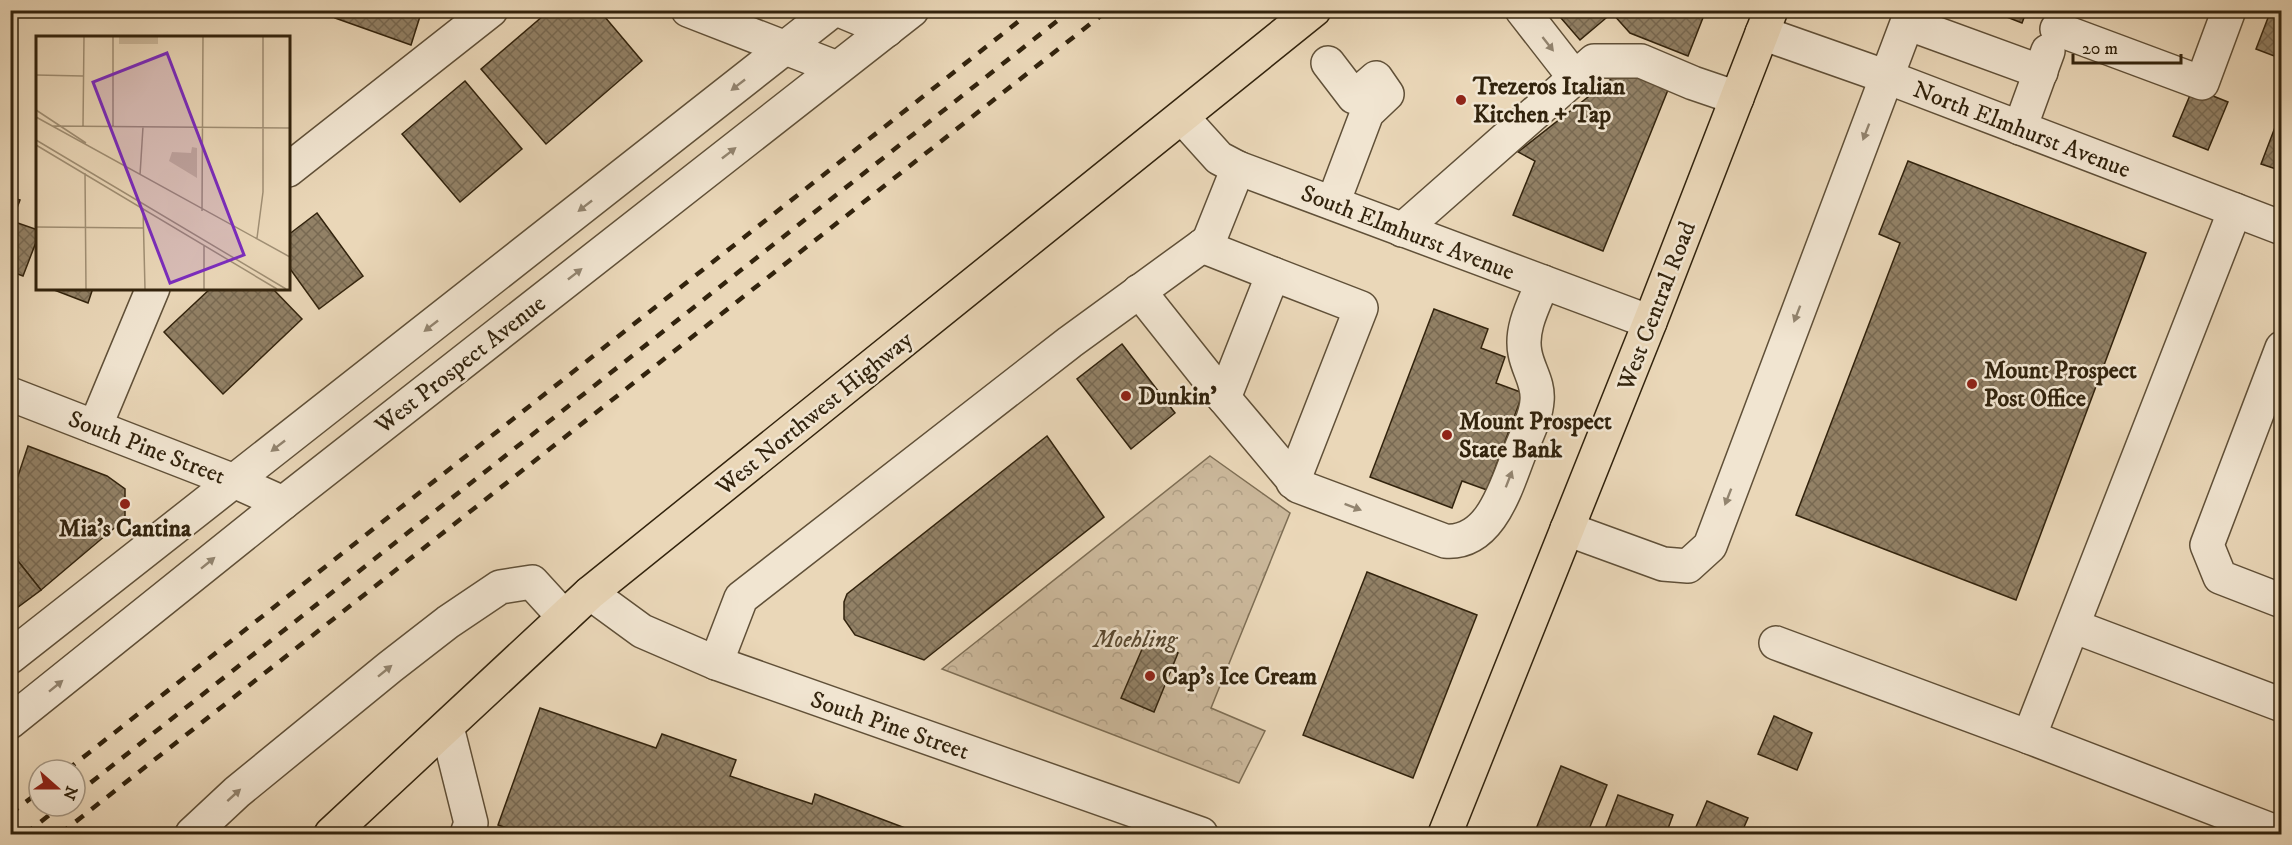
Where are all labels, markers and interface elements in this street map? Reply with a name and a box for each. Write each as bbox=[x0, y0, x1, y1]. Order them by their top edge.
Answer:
scale bar bbox=[2073, 27, 2181, 65]
inset map bbox=[36, 36, 290, 290]
one-way arrow bbox=[1542, 37, 1554, 52]
text: 20 m bbox=[2082, 38, 2118, 60]
place label: Trezeros Italian Kitchen + Tap bbox=[1472, 72, 1626, 130]
street label: North Elmhurst Avenue bbox=[1909, 75, 2135, 185]
one-way arrow bbox=[731, 79, 746, 91]
marker: Trezeros Italian Kitchen + Tap bbox=[1454, 93, 1468, 107]
one-way arrow bbox=[1861, 123, 1871, 141]
one-way arrow bbox=[721, 147, 737, 160]
street label: South Elmhurst Avenue bbox=[1297, 178, 1519, 288]
one-way arrow bbox=[577, 199, 593, 212]
street label: West Central Road bbox=[1611, 218, 1703, 396]
one-way arrow bbox=[568, 268, 583, 280]
street label: West Prospect Avenue bbox=[368, 289, 552, 441]
one-way arrow bbox=[1792, 305, 1802, 323]
one-way arrow bbox=[424, 319, 439, 331]
street label: West Northwest Highway bbox=[709, 325, 920, 503]
place label: Mount Prospect Post Office bbox=[1984, 356, 2137, 414]
marker: Mount Prospect Post Office bbox=[1965, 377, 1979, 391]
place label: Dunkin' bbox=[1138, 382, 1217, 412]
marker: Dunkin' bbox=[1119, 389, 1133, 403]
street label: South Pine Street bbox=[64, 404, 230, 492]
place label: Mount Prospect State Bank bbox=[1459, 407, 1612, 465]
marker: Mount Prospect State Bank bbox=[1440, 428, 1454, 442]
one-way arrow bbox=[270, 440, 286, 453]
one-way arrow bbox=[1504, 469, 1514, 487]
one-way arrow bbox=[1723, 488, 1733, 506]
marker: Mia's Cantina bbox=[118, 497, 132, 511]
one-way arrow bbox=[1344, 503, 1362, 512]
place label: Mia's Cantina bbox=[59, 514, 192, 544]
one-way arrow bbox=[200, 557, 216, 570]
park label: Moehling bbox=[1091, 625, 1179, 655]
place label: Cap's Ice Cream bbox=[1162, 662, 1317, 692]
one-way arrow bbox=[377, 664, 393, 677]
marker: Cap's Ice Cream bbox=[1143, 669, 1157, 683]
one-way arrow bbox=[48, 679, 64, 692]
street label: South Pine Street bbox=[806, 685, 973, 767]
north arrow bbox=[27, 758, 87, 818]
text: N bbox=[58, 783, 82, 803]
one-way arrow bbox=[227, 788, 242, 802]

